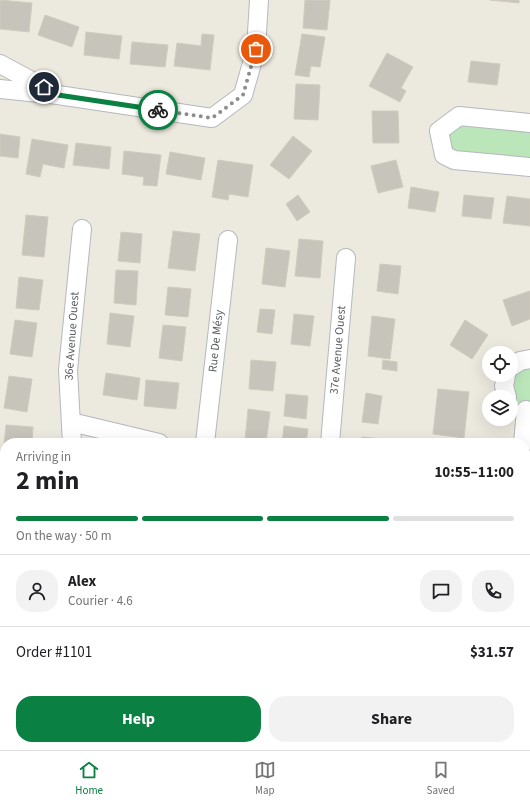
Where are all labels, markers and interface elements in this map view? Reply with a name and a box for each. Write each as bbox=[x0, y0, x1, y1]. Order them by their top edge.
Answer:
pin bbox=[239, 32, 273, 66]
icon: bag bbox=[245, 38, 267, 60]
pin bbox=[27, 70, 61, 104]
icon: home bbox=[33, 76, 55, 98]
courier bbox=[138, 90, 178, 130]
icon: bike bbox=[147, 99, 169, 121]
street label: 36e Avenue Ouest bbox=[60, 291, 84, 381]
street label: 37e Avenue Ouest bbox=[326, 305, 350, 395]
street label: Rue De Mésy bbox=[204, 309, 228, 373]
map controls bbox=[482, 346, 518, 426]
button: locate bbox=[482, 346, 518, 382]
button: layers bbox=[482, 390, 518, 426]
text: Arriving in bbox=[16, 448, 71, 466]
text: 2 min bbox=[16, 462, 79, 499]
text: 10:55–11:00 bbox=[434, 462, 514, 483]
text: On the way · 50 m bbox=[16, 527, 111, 545]
button: person bbox=[16, 570, 58, 612]
button: chat bbox=[420, 570, 462, 612]
button: phone bbox=[472, 570, 514, 612]
text: Alex bbox=[68, 571, 96, 592]
text: Courier · 4.6 bbox=[68, 592, 133, 610]
text: Order #1101 bbox=[16, 642, 92, 663]
text: $31.57 bbox=[470, 642, 514, 663]
button: Help bbox=[16, 696, 261, 742]
button: Share bbox=[269, 696, 514, 742]
tab: Home bbox=[75, 759, 103, 798]
tab: Map bbox=[254, 759, 276, 798]
tab: Saved bbox=[427, 759, 455, 798]

